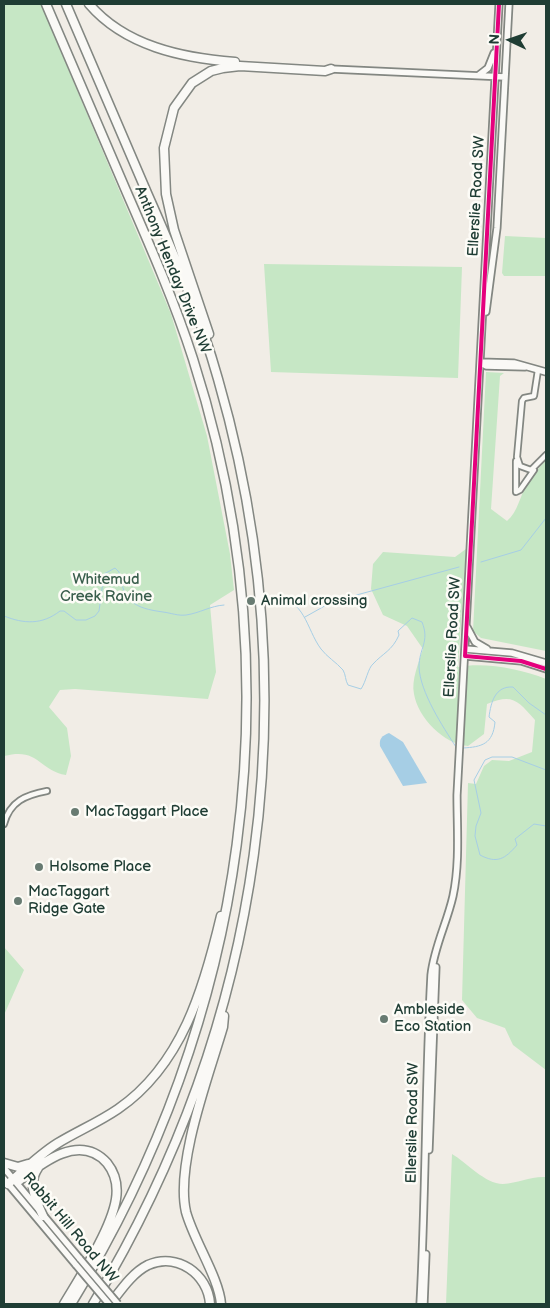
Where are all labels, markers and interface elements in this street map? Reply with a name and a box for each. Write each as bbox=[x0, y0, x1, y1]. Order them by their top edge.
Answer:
north arrow bbox=[485, 15, 535, 65]
text: N bbox=[486, 34, 503, 45]
street label: Ellerslie Road SW bbox=[465, 135, 489, 257]
street label: Anthony Henday Drive NW bbox=[130, 184, 214, 356]
park label: Whitemud Creek Ravine bbox=[60, 571, 152, 606]
street label: Ellerslie Road SW bbox=[441, 576, 465, 698]
place label: Animal crossing bbox=[261, 592, 368, 610]
marker: Animal crossing bbox=[245, 595, 257, 607]
place label: MacTaggart Place bbox=[85, 803, 208, 821]
marker: MacTaggart Place bbox=[69, 806, 81, 818]
place label: Holsome Place bbox=[49, 858, 151, 876]
marker: Holsome Place bbox=[33, 861, 45, 873]
place label: MacTaggart Ridge Gate bbox=[28, 883, 109, 918]
marker: MacTaggart Ridge Gate bbox=[12, 895, 24, 907]
place label: Ambleside Eco Station bbox=[394, 1001, 471, 1036]
marker: Ambleside Eco Station bbox=[378, 1013, 390, 1025]
street label: Ellerslie Road SW bbox=[403, 1062, 423, 1184]
street label: Rabbit Hill Road NW bbox=[18, 1169, 122, 1287]

